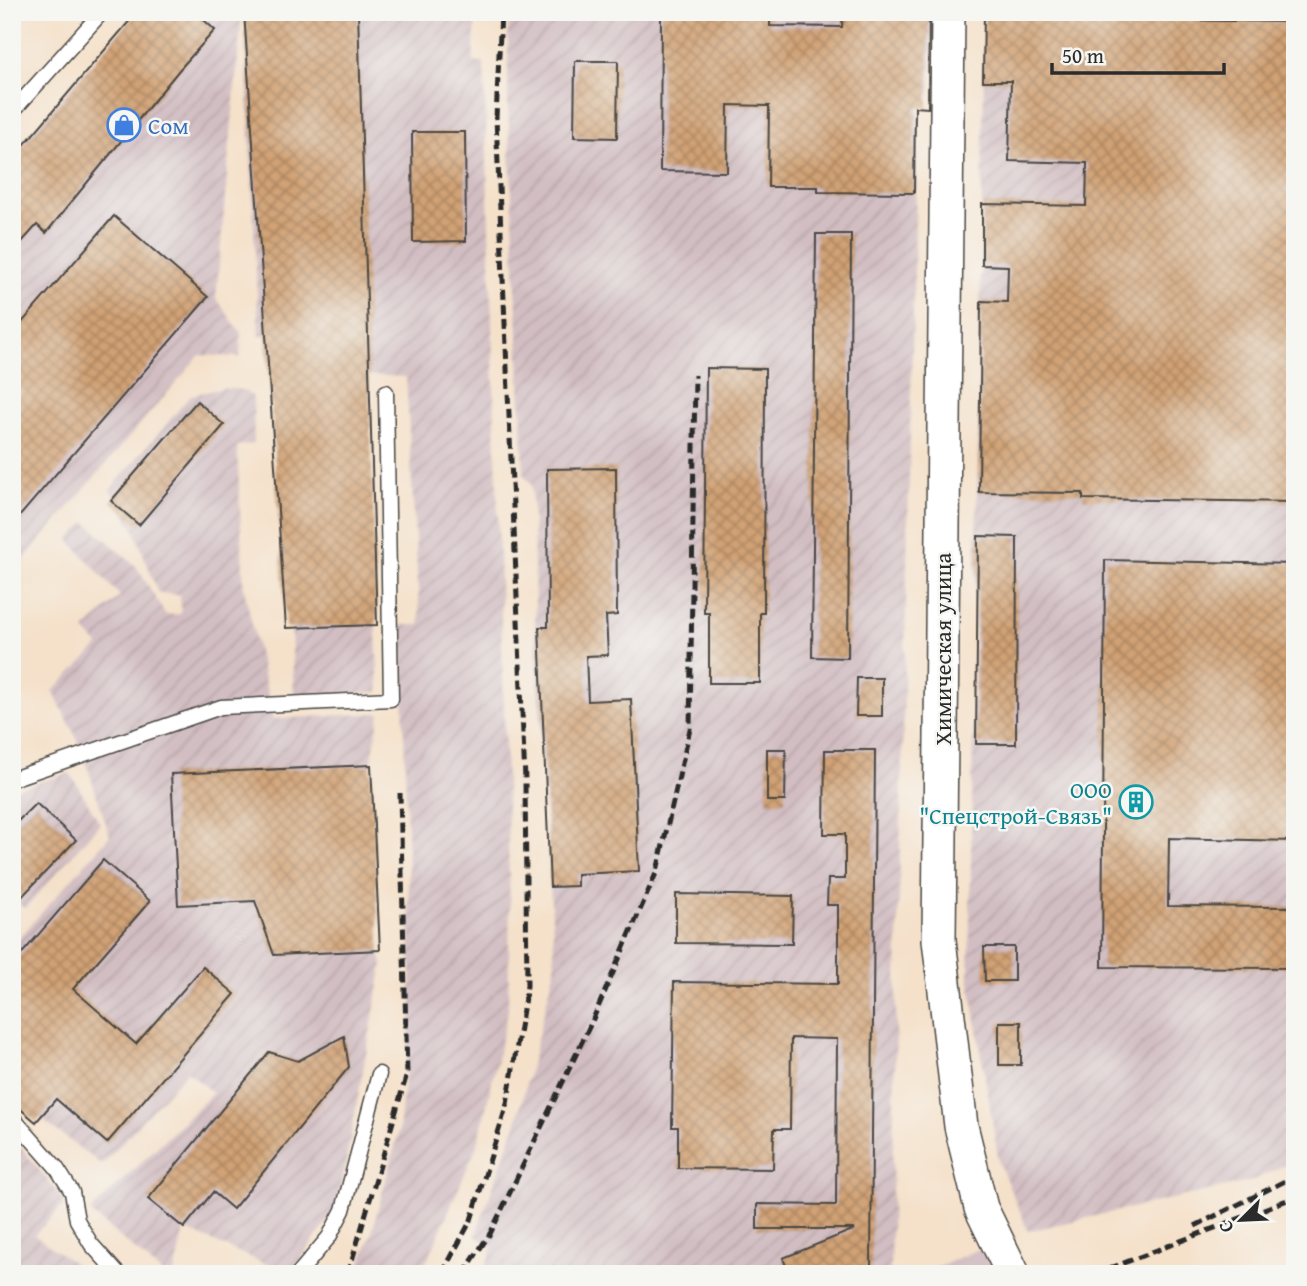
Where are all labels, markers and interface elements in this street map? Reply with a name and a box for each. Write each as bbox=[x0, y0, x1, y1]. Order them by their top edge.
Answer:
scale bar bbox=[1052, 32, 1223, 76]
text: 50 m bbox=[1062, 40, 1104, 71]
shop icon: Сом bbox=[105, 106, 143, 144]
place label: Сом bbox=[148, 109, 189, 142]
street label: Химическая улица bbox=[926, 552, 959, 746]
place label: ООО "Спецстрой-Связь" bbox=[919, 773, 1112, 832]
building icon: ООО "Спецстрой-Связь" bbox=[1117, 783, 1155, 821]
north arrow bbox=[1206, 1184, 1276, 1254]
text: С bbox=[1210, 1216, 1240, 1238]

